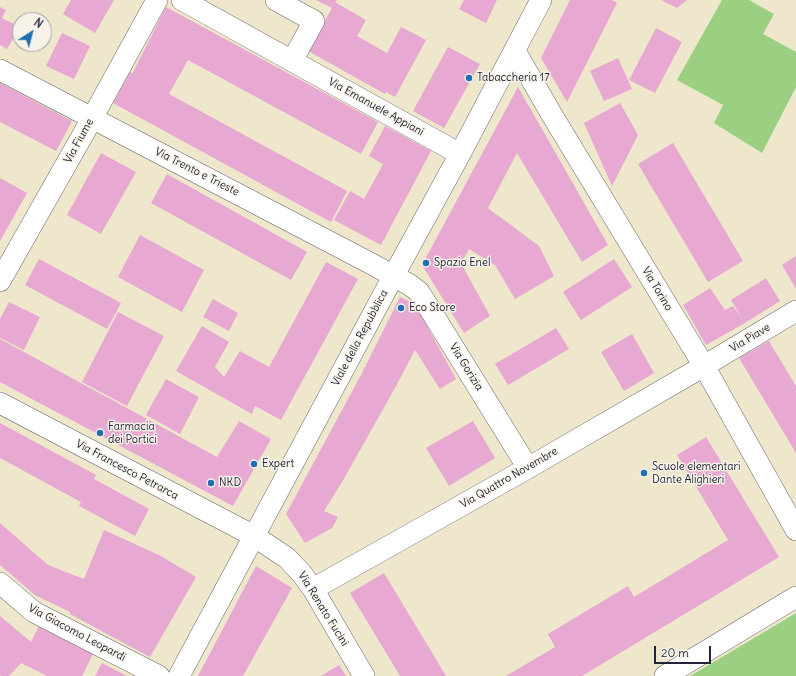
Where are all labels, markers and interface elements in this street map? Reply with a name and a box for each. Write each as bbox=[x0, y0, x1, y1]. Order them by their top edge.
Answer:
north arrow bbox=[12, 12, 52, 52]
text: N bbox=[31, 15, 46, 31]
place label: Tabaccheria 17 bbox=[477, 71, 550, 85]
marker: Tabaccheria 17 bbox=[464, 73, 474, 83]
street label: Via Emanuele Appiani bbox=[326, 75, 426, 139]
street label: Via Fiume bbox=[61, 116, 97, 166]
street label: Via Trento e Trieste bbox=[153, 145, 241, 199]
place label: Spazio Enel bbox=[434, 256, 490, 270]
marker: Spazio Enel bbox=[421, 258, 431, 268]
street label: Via Torino bbox=[639, 265, 675, 313]
street label: Viale della Repubblica bbox=[329, 288, 391, 388]
place label: Eco Store bbox=[409, 301, 455, 315]
marker: Eco Store bbox=[396, 303, 406, 313]
street label: Via Piave bbox=[727, 321, 773, 355]
street label: Via Gorizia bbox=[446, 341, 486, 393]
place label: Farmacia dei Portici bbox=[108, 420, 157, 446]
marker: Farmacia dei Portici bbox=[95, 428, 105, 438]
street label: Via Francesco Petrarca bbox=[73, 437, 181, 503]
street label: Via Quattro Novembre bbox=[458, 445, 560, 511]
place label: Expert bbox=[262, 457, 294, 471]
marker: Expert bbox=[249, 459, 259, 469]
place label: Scuole elementari Dante Alighieri bbox=[652, 460, 740, 486]
marker: Scuole elementari Dante Alighieri bbox=[639, 468, 649, 478]
place label: NKD bbox=[219, 476, 241, 490]
marker: NKD bbox=[206, 478, 216, 488]
street label: Via Renato Fucini bbox=[295, 569, 351, 649]
street label: Via Giacomo Leopardi bbox=[26, 602, 128, 664]
scale bar bbox=[656, 638, 713, 664]
text: 20 m bbox=[661, 645, 689, 660]

